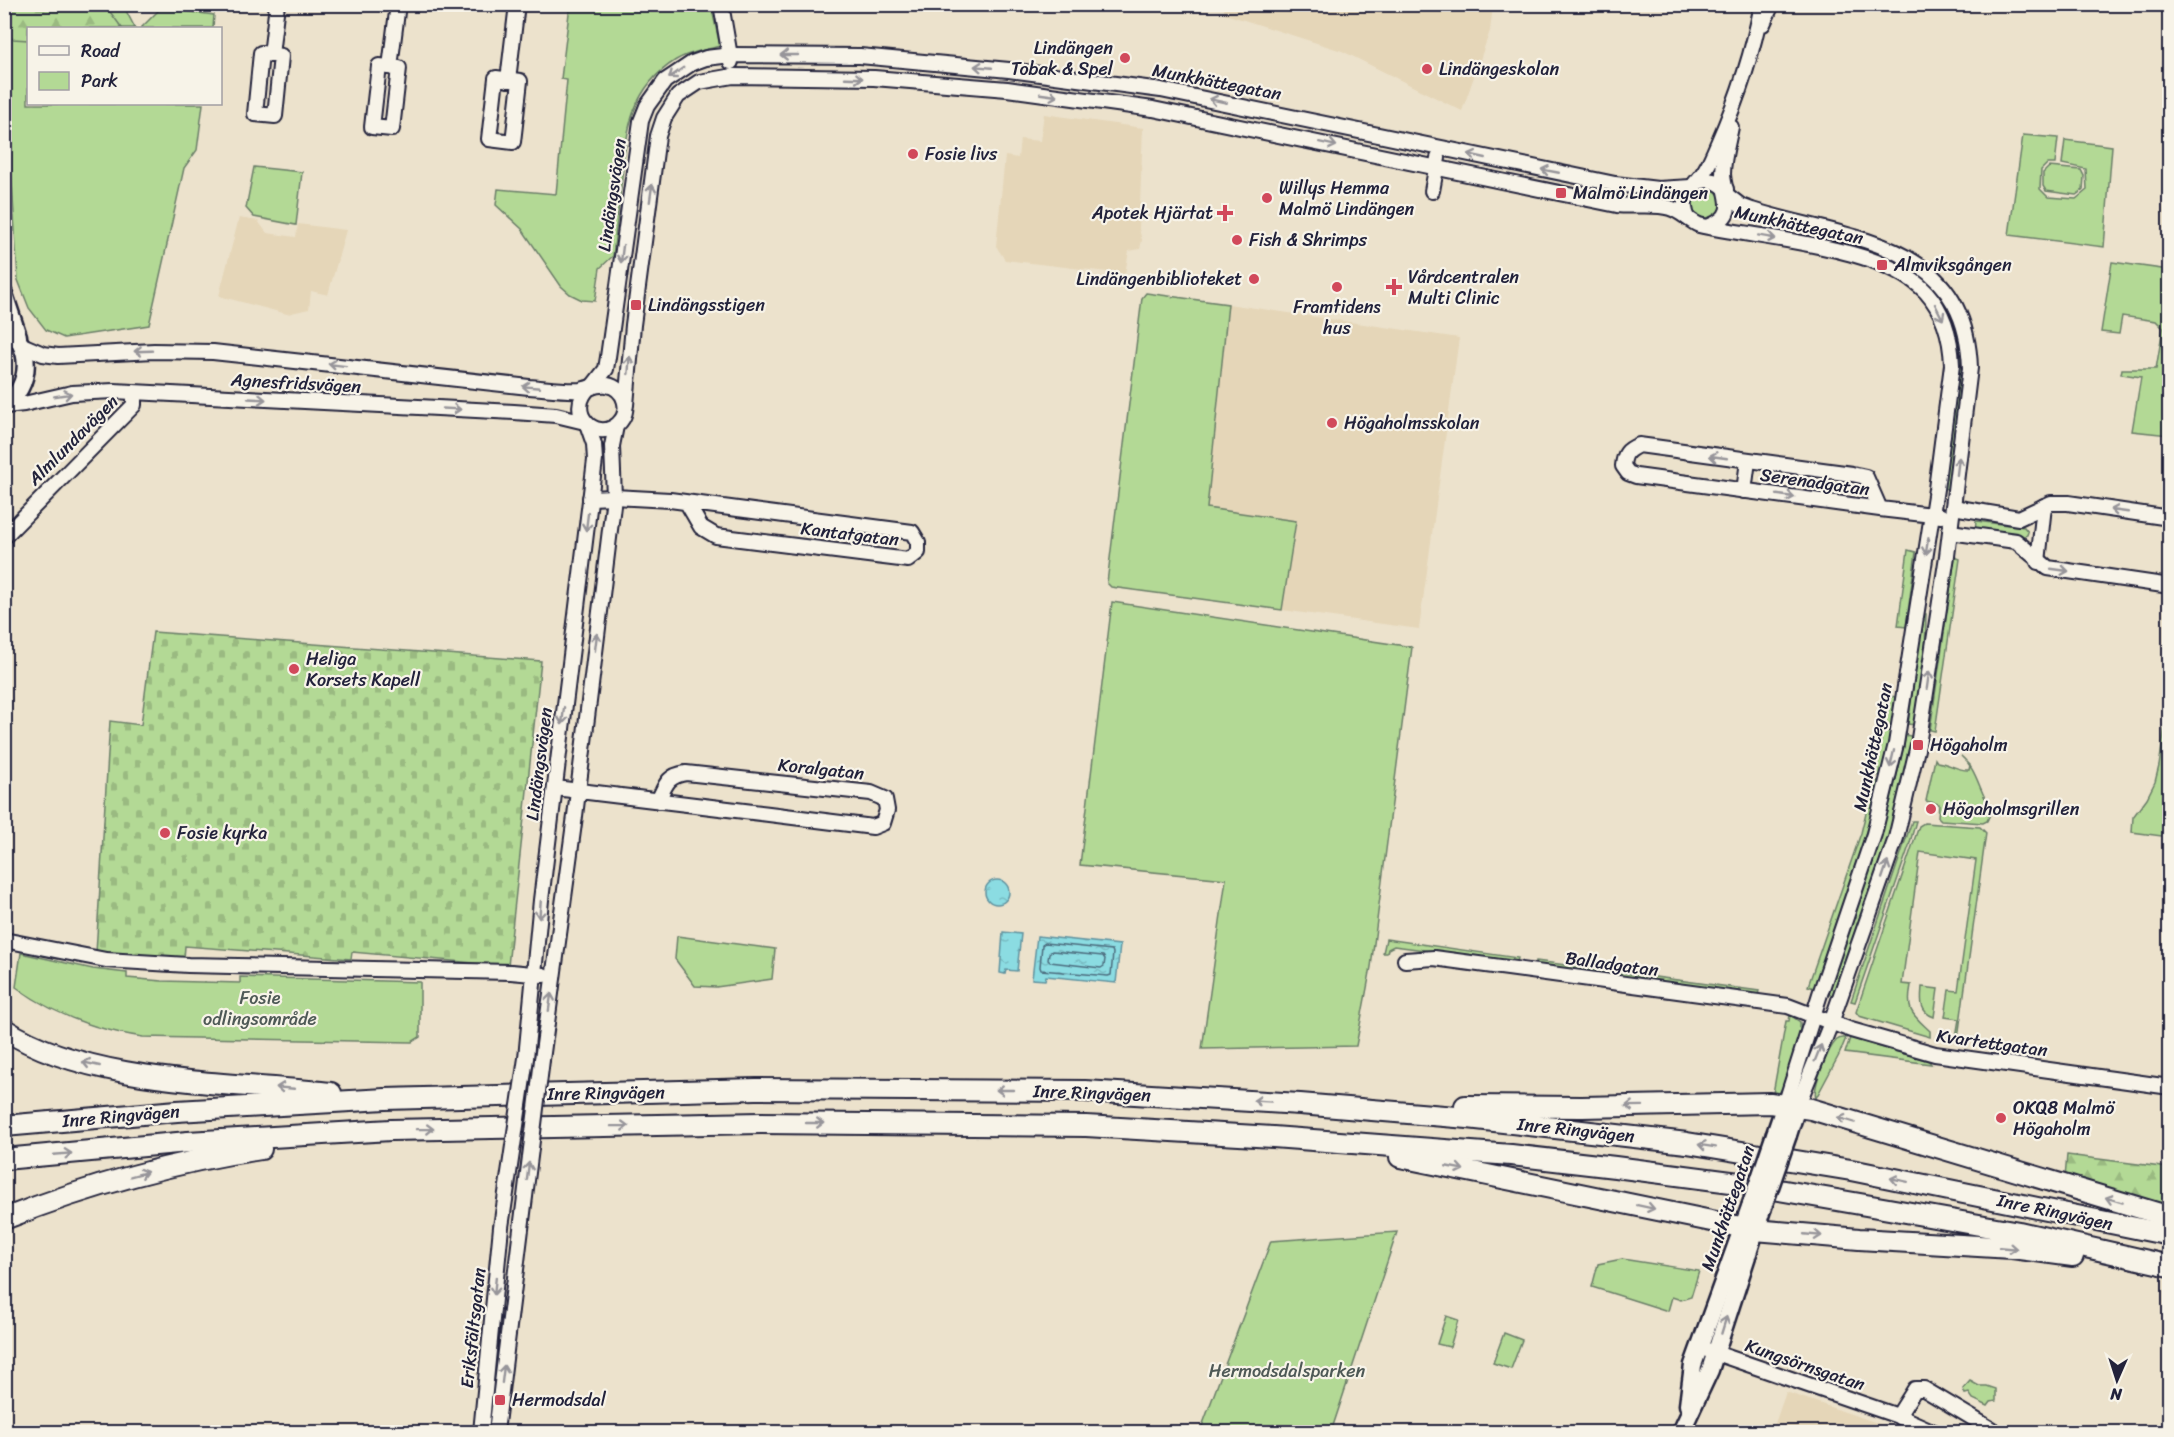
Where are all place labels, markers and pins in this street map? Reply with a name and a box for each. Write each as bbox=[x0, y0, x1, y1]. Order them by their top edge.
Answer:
place label: Lindängen Tobak & Spel bbox=[1011, 32, 1114, 85]
marker: Lindängen Tobak & Spel bbox=[1118, 51, 1132, 65]
place label: Lindängeskolan bbox=[1439, 53, 1560, 85]
marker: Lindängeskolan bbox=[1420, 62, 1434, 76]
place label: Fosie livs bbox=[925, 138, 998, 170]
marker: Fosie livs bbox=[906, 147, 920, 161]
place label: Willys Hemma Malmö Lindängen bbox=[1279, 172, 1415, 225]
place label: Malmö Lindängen bbox=[1573, 177, 1709, 209]
marker: Malmö Lindängen bbox=[1554, 186, 1568, 200]
marker: Willys Hemma Malmö Lindängen bbox=[1260, 191, 1274, 205]
place label: Apotek Hjärtat bbox=[1091, 197, 1213, 229]
marker: Apotek Hjärtat bbox=[1218, 206, 1232, 220]
place label: Fish & Shrimps bbox=[1249, 224, 1368, 256]
marker: Fish & Shrimps bbox=[1230, 233, 1244, 247]
place label: Almviksgången bbox=[1893, 249, 2012, 281]
marker: Almviksgången bbox=[1875, 258, 1889, 272]
place label: Vårdcentralen Multi Clinic bbox=[1408, 261, 1519, 314]
place label: Lindängenbiblioteket bbox=[1076, 263, 1242, 295]
marker: Lindängenbiblioteket bbox=[1247, 272, 1261, 286]
marker: Vårdcentralen Multi Clinic bbox=[1385, 278, 1403, 296]
marker: Framtidens hus bbox=[1330, 280, 1344, 294]
place label: Lindängsstigen bbox=[648, 289, 765, 321]
place label: Framtidens hus bbox=[1293, 291, 1381, 344]
marker: Lindängsstigen bbox=[629, 298, 643, 312]
place label: Högaholmsskolan bbox=[1344, 407, 1480, 439]
marker: Högaholmsskolan bbox=[1325, 416, 1339, 430]
place label: Heliga Korsets Kapell bbox=[306, 643, 421, 696]
marker: Heliga Korsets Kapell bbox=[287, 662, 301, 676]
place label: Högaholm bbox=[1930, 729, 2008, 761]
marker: Högaholm bbox=[1911, 738, 1925, 752]
place label: Högaholmsgrillen bbox=[1943, 793, 2080, 825]
marker: Högaholmsgrillen bbox=[1924, 802, 1938, 816]
place label: Fosie kyrka bbox=[177, 817, 267, 849]
marker: Fosie kyrka bbox=[158, 826, 172, 840]
place label: OKQ8 Malmö Högaholm bbox=[2013, 1092, 2116, 1145]
marker: OKQ8 Malmö Högaholm bbox=[1994, 1111, 2008, 1125]
place label: Hermodsdal bbox=[512, 1384, 607, 1416]
marker: Hermodsdal bbox=[493, 1393, 507, 1407]

